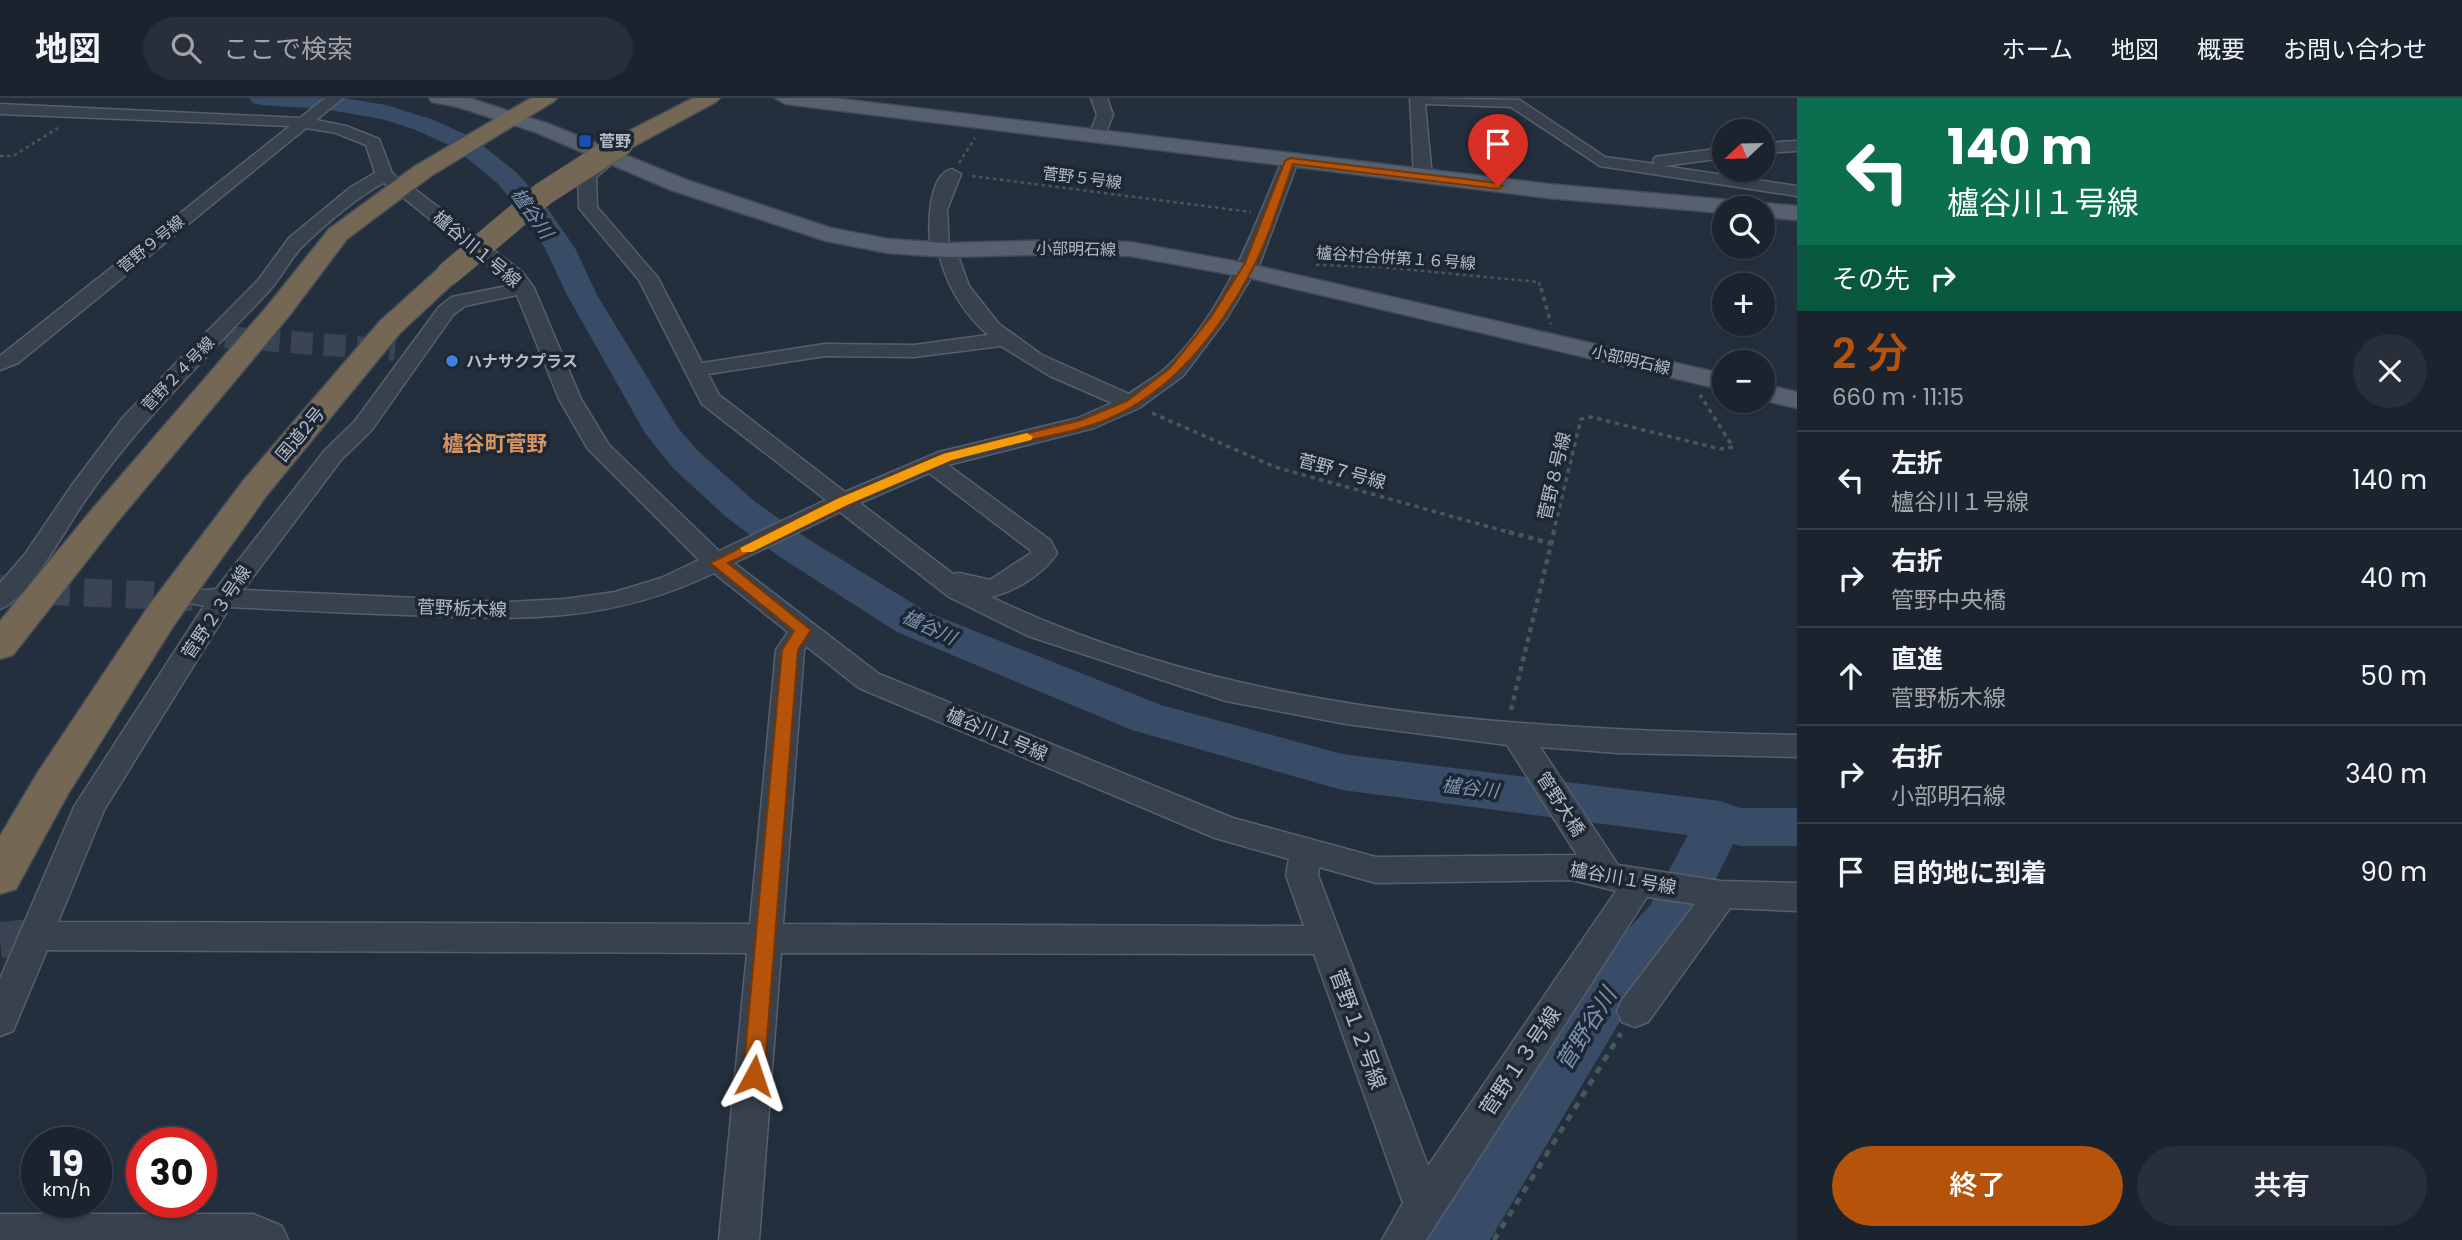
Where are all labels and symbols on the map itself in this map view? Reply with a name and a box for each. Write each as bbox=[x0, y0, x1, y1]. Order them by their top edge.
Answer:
pin bbox=[1468, 114, 1528, 186]
north arrow bbox=[1712, 119, 1774, 182]
place label: 菅野 bbox=[599, 130, 631, 153]
marker: 菅野 bbox=[577, 133, 593, 149]
street label: 菅野５号線 bbox=[1041, 162, 1123, 194]
water label: 櫨谷川 bbox=[505, 182, 561, 246]
street label: 櫨谷川１号線 bbox=[428, 205, 526, 293]
street label: 菅野９号線 bbox=[113, 210, 189, 278]
street label: 小部明石線 bbox=[1036, 237, 1116, 261]
street label: 櫨谷村合併第１６号線 bbox=[1315, 241, 1477, 275]
street label: 菅野２４号線 bbox=[136, 331, 220, 417]
street label: 小部明石線 bbox=[1589, 340, 1673, 380]
place label: ハナサクプラス bbox=[466, 350, 578, 373]
marker: ハナサクプラス bbox=[444, 353, 460, 369]
street label: 国道2号 bbox=[270, 401, 330, 467]
district label: 櫨谷町菅野 bbox=[443, 429, 548, 458]
street label: 菅野８号線 bbox=[1532, 429, 1576, 523]
street label: 菅野７号線 bbox=[1295, 447, 1389, 495]
street label: 菅野２３号線 bbox=[175, 560, 257, 664]
street label: 菅野栃木線 bbox=[417, 594, 507, 622]
water label: 櫨谷川 bbox=[897, 603, 962, 652]
street label: 櫨谷川１号線 bbox=[942, 701, 1052, 767]
street label: 管野大橋 bbox=[1531, 767, 1591, 841]
water label: 櫨谷川 bbox=[1440, 771, 1502, 805]
street label: 櫨谷川１号線 bbox=[1568, 856, 1678, 900]
street label: 菅野１２号線 bbox=[1323, 965, 1393, 1093]
water label: 菅野谷川 bbox=[1548, 979, 1626, 1076]
street label: 菅野１３号線 bbox=[1473, 1001, 1567, 1121]
position arrow bbox=[717, 1039, 791, 1113]
speed limit sign: 30 bbox=[126, 1127, 217, 1218]

